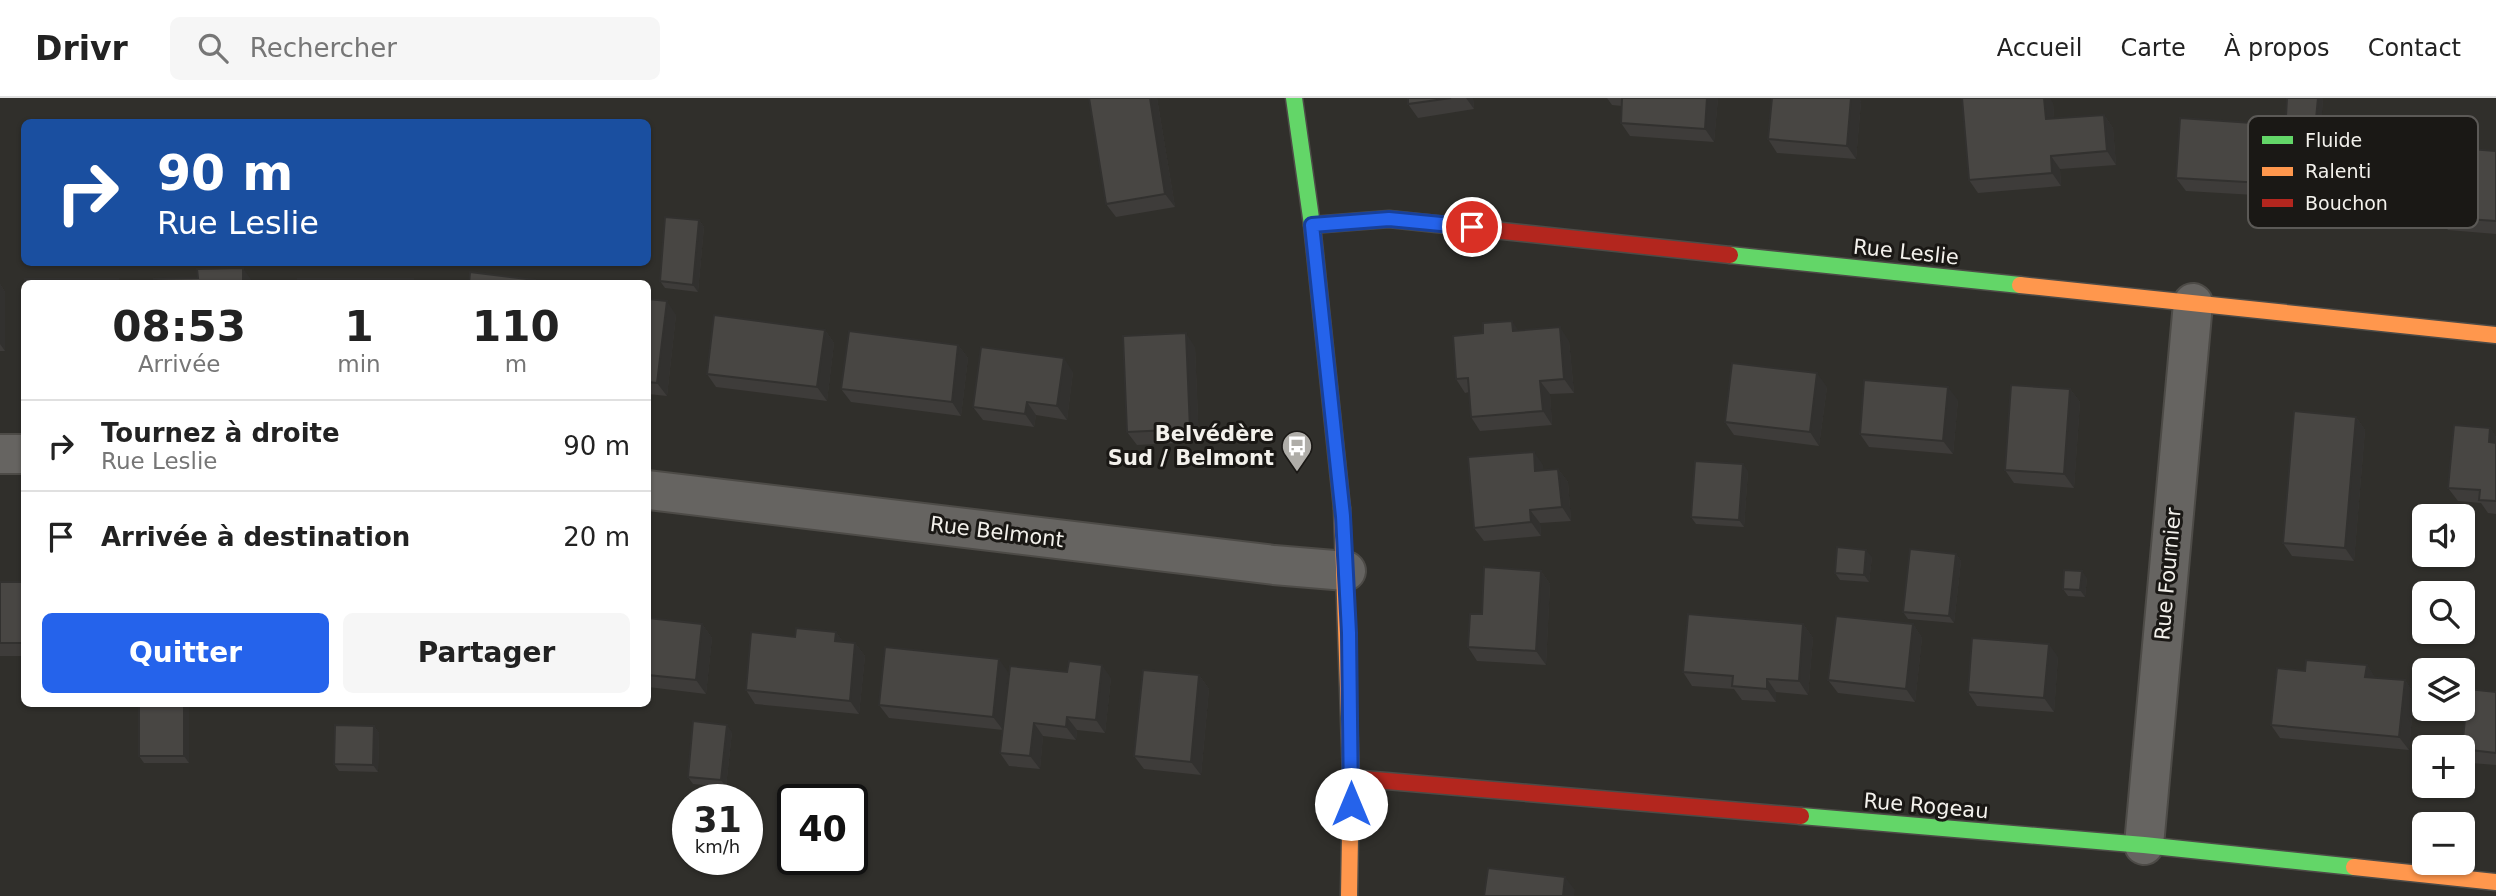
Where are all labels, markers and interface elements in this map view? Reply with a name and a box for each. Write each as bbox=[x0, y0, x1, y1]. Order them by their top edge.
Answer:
search box bbox=[170, 17, 660, 80]
text: Drivr bbox=[35, 29, 128, 68]
icon: search bbox=[194, 29, 232, 67]
text: Rechercher bbox=[250, 33, 397, 63]
text: Accueil bbox=[1997, 34, 2082, 62]
text: Carte bbox=[2120, 34, 2186, 62]
text: À propos bbox=[2224, 34, 2330, 62]
text: Contact bbox=[2368, 34, 2461, 62]
legend bbox=[2248, 116, 2478, 228]
text: Fluide bbox=[2305, 129, 2362, 151]
text: 90 m bbox=[157, 145, 293, 202]
icon: right bbox=[42, 147, 133, 238]
text: Ralenti bbox=[2305, 160, 2371, 182]
text: Bouchon bbox=[2305, 192, 2388, 214]
pin bbox=[1442, 197, 1502, 257]
text: Rue Leslie bbox=[157, 204, 319, 242]
icon: arrive bbox=[1453, 208, 1491, 246]
street label: Rue Leslie bbox=[1852, 235, 1960, 269]
text: 08:53 bbox=[112, 302, 246, 351]
text: 1 bbox=[344, 302, 374, 351]
text: 110 bbox=[472, 302, 560, 351]
text: Arrivée bbox=[138, 351, 220, 377]
text: min bbox=[337, 351, 381, 377]
text: m bbox=[505, 351, 527, 377]
text: Tournez à droite bbox=[101, 418, 340, 448]
place label: Belvédère Sud / Belmont bbox=[1108, 422, 1274, 470]
icon: right bbox=[42, 427, 80, 465]
bus stop icon: Belvédère Sud / Belmont bbox=[1280, 429, 1314, 473]
text: 90 m bbox=[563, 431, 630, 461]
text: Rue Leslie bbox=[101, 448, 217, 474]
map controls bbox=[2412, 504, 2475, 875]
button: sound bbox=[2412, 504, 2475, 567]
street label: Rue Fournier bbox=[2150, 506, 2186, 641]
street label: Rue Belmont bbox=[929, 512, 1065, 552]
icon: arrive bbox=[42, 518, 80, 556]
text: Arrivée à destination bbox=[101, 522, 410, 552]
text: 20 m bbox=[563, 522, 630, 552]
button: search bbox=[2412, 581, 2475, 644]
button: Quitter bbox=[42, 613, 329, 693]
button: Partager bbox=[343, 613, 630, 693]
button: layers bbox=[2412, 658, 2475, 721]
button: + bbox=[2412, 735, 2475, 798]
position arrow bbox=[1314, 767, 1388, 841]
speed limit sign: 40 bbox=[777, 784, 868, 875]
street label: Rue Rogeau bbox=[1862, 789, 1990, 823]
text: 31 bbox=[693, 800, 742, 840]
button: − bbox=[2412, 812, 2475, 875]
text: km/h bbox=[695, 836, 740, 857]

